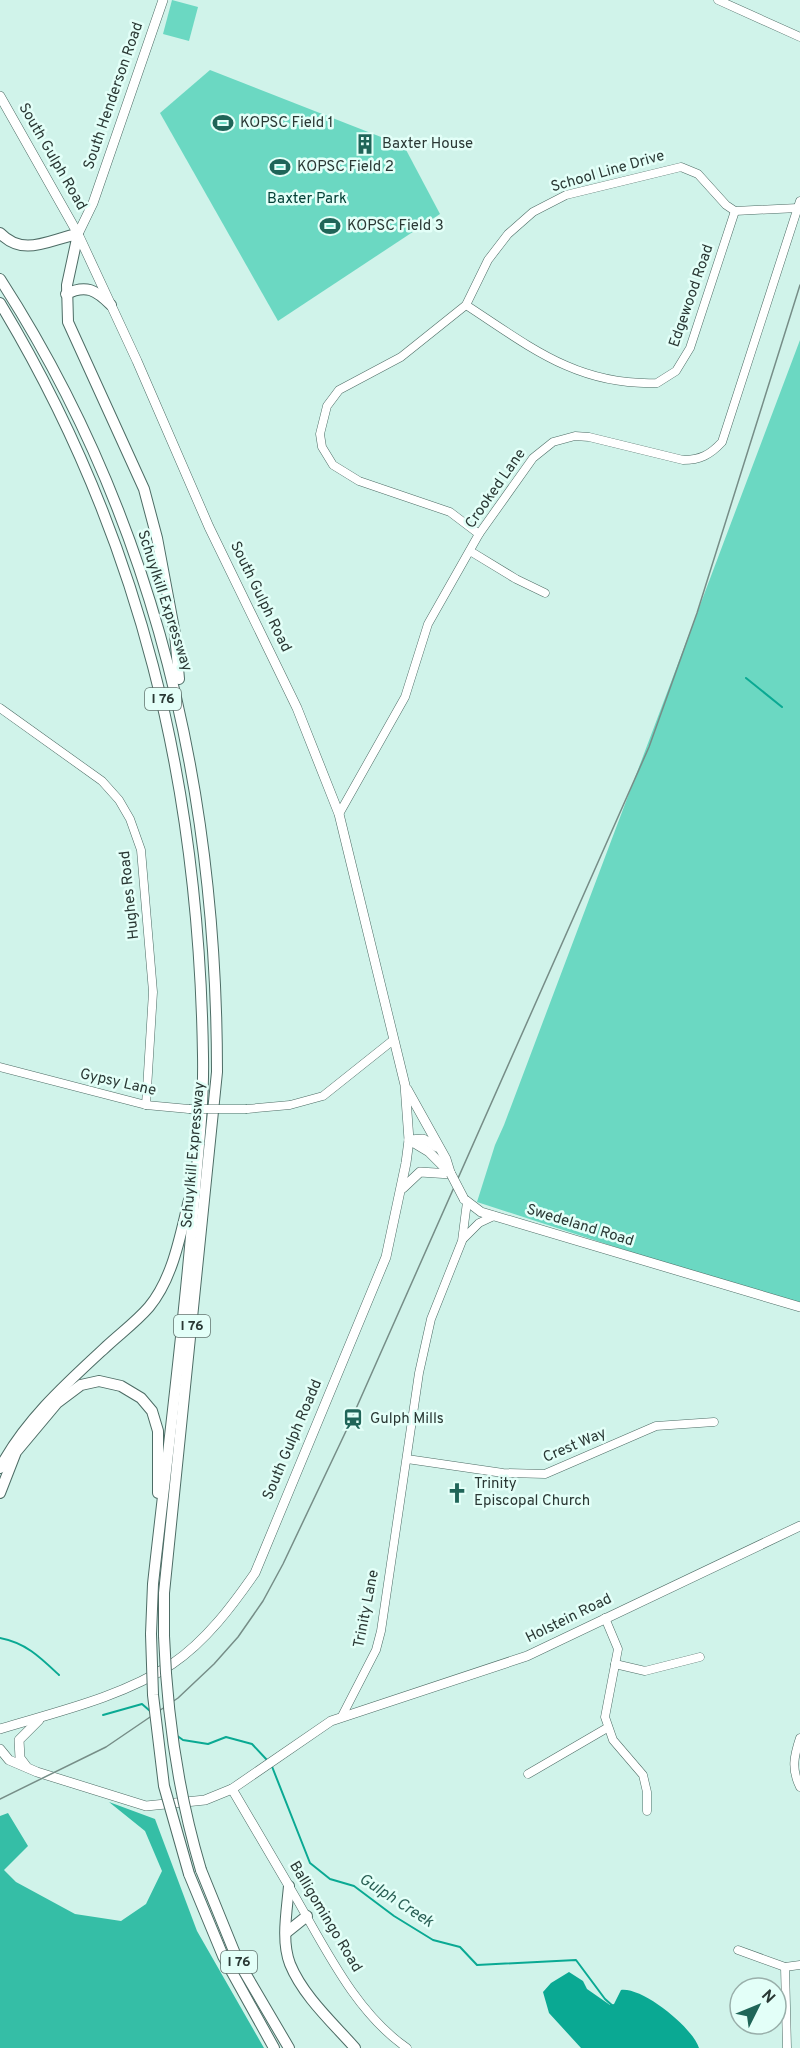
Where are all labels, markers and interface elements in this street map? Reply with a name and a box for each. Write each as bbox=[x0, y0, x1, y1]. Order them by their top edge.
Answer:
street label: South Henderson Road bbox=[80, 20, 148, 172]
street label: South Gulph Road bbox=[14, 100, 90, 214]
sports icon: KOPSC Field 1 bbox=[211, 111, 235, 135]
place label: KOPSC Field 1 bbox=[240, 114, 333, 133]
building icon: Baxter House bbox=[353, 132, 377, 156]
place label: Baxter House bbox=[382, 135, 473, 154]
street label: School Line Drive bbox=[549, 147, 667, 197]
sports icon: KOPSC Field 2 bbox=[268, 155, 292, 179]
place label: KOPSC Field 2 bbox=[297, 158, 394, 177]
park label: Baxter Park bbox=[267, 190, 347, 209]
sports icon: KOPSC Field 3 bbox=[318, 214, 342, 238]
place label: KOPSC Field 3 bbox=[347, 217, 444, 236]
street label: Edgewood Road bbox=[665, 242, 719, 350]
street label: Crooked Lane bbox=[461, 445, 531, 533]
street label: Schuylkill Expressway bbox=[132, 528, 196, 674]
street label: South Gulph Road bbox=[225, 539, 295, 655]
road number: I 76 bbox=[145, 688, 181, 710]
street label: Hughes Road bbox=[116, 850, 144, 940]
street label: Gypsy Lane bbox=[78, 1065, 158, 1101]
street label: Schuylkill Expressway bbox=[178, 1081, 210, 1229]
street label: Swedeland Road bbox=[524, 1201, 636, 1251]
road number: I 76 bbox=[174, 1315, 210, 1337]
street label: South Gulph Roadd bbox=[259, 1377, 327, 1503]
station icon: Gulph Mills bbox=[341, 1407, 365, 1431]
place label: Gulph Mills bbox=[370, 1410, 444, 1429]
street label: Crest Way bbox=[541, 1424, 610, 1468]
place label: Trinity Episcopal Church bbox=[474, 1475, 590, 1511]
church icon: Trinity Episcopal Church bbox=[445, 1481, 469, 1505]
street label: Trinity Lane bbox=[350, 1568, 384, 1650]
street label: Holstein Road bbox=[523, 1590, 615, 1648]
street label: Balligomingo Road bbox=[284, 1858, 366, 1976]
water label: Gulph Creek bbox=[355, 1870, 438, 1933]
road number: I 76 bbox=[221, 1951, 257, 1973]
north arrow bbox=[728, 1976, 788, 2036]
text: N bbox=[756, 1986, 779, 2008]

